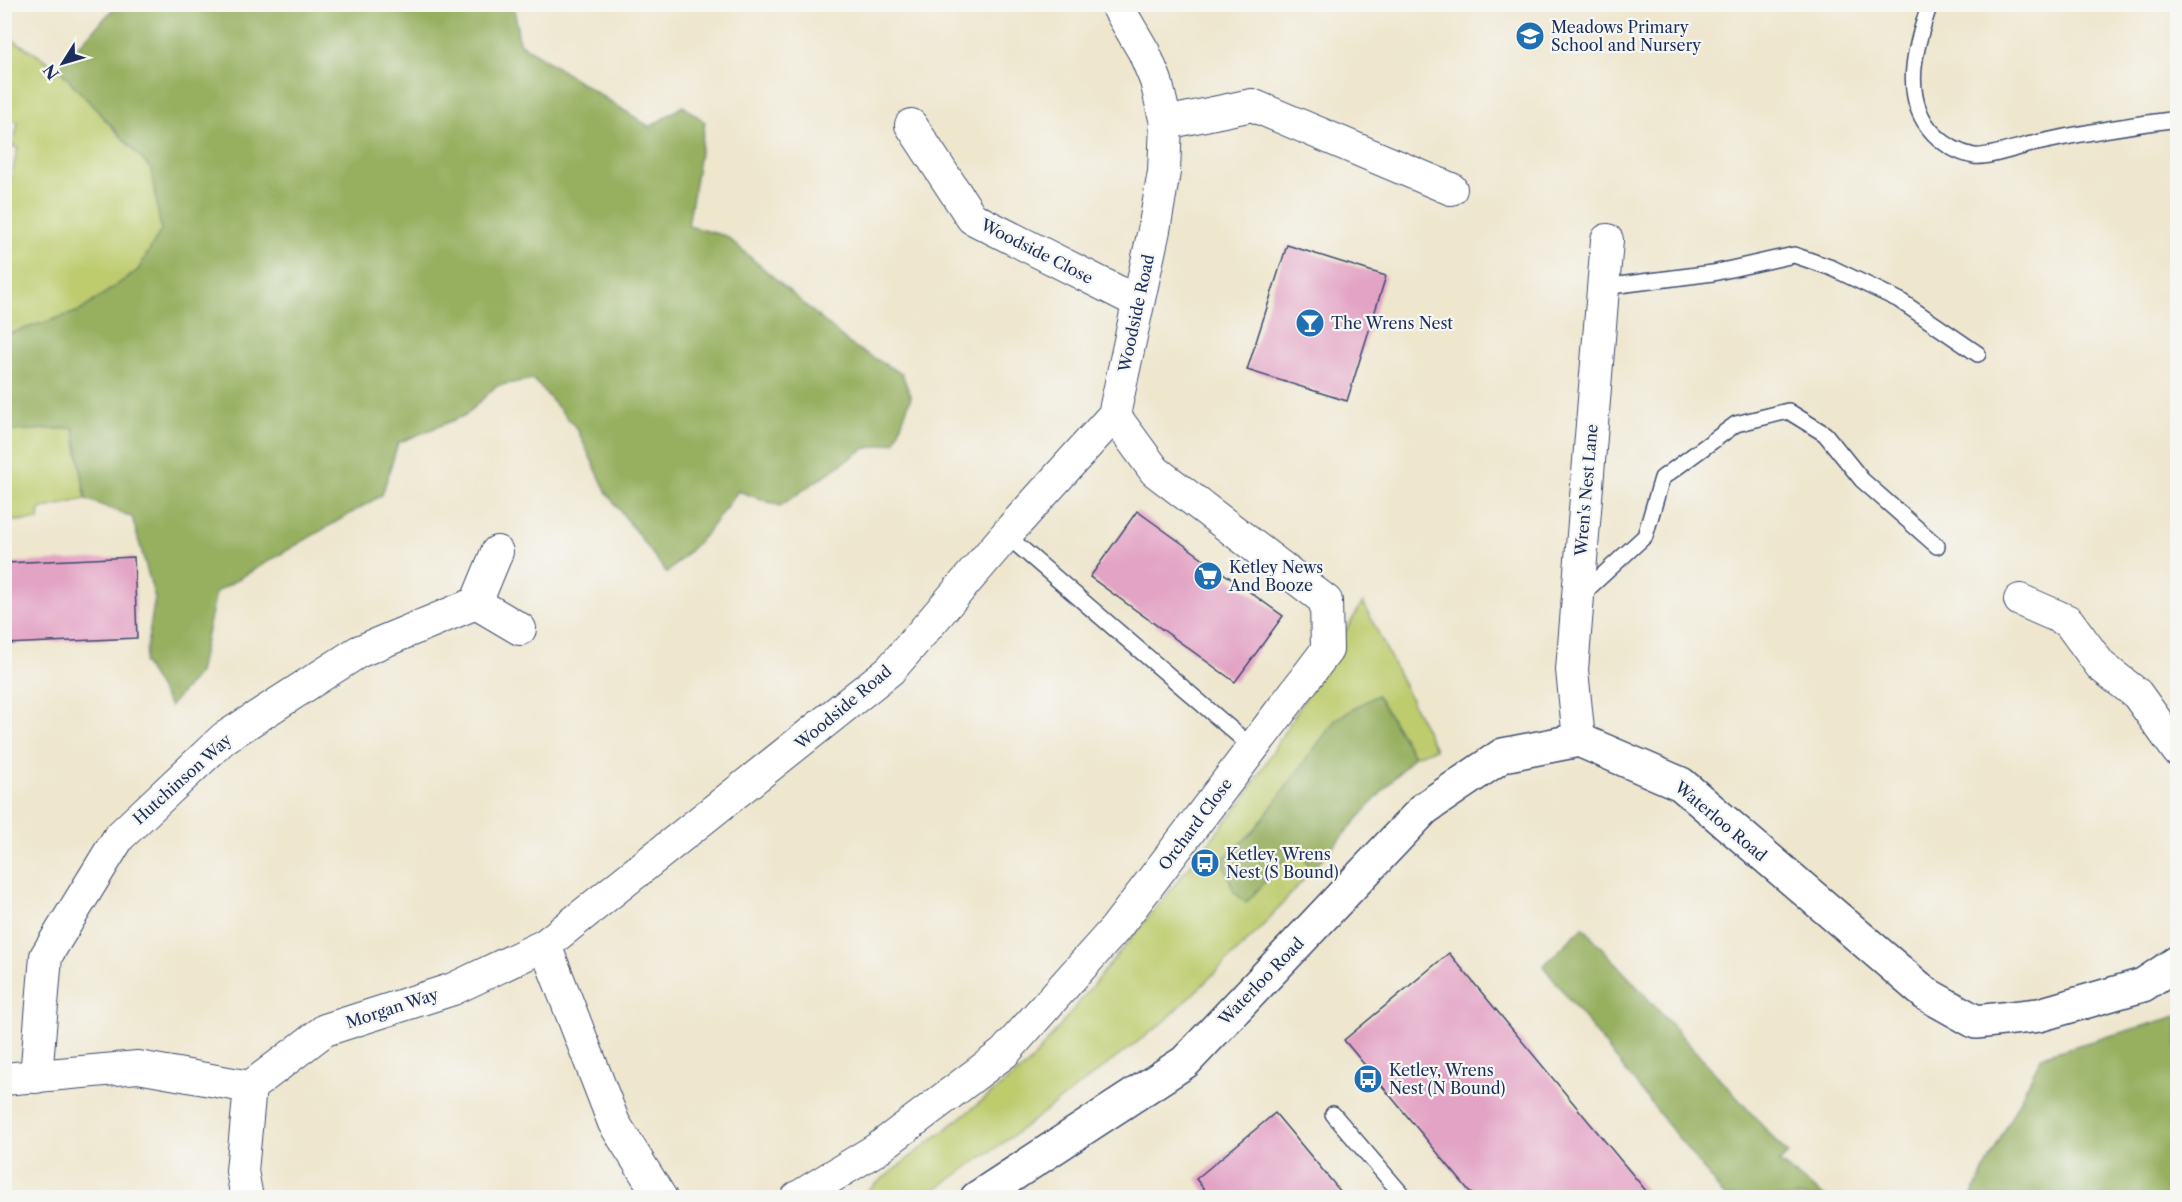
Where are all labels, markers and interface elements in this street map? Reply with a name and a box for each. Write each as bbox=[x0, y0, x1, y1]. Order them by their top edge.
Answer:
place label: Meadows Primary School and Nursery bbox=[1551, 17, 1702, 55]
school or university icon: Meadows Primary School and Nursery bbox=[1514, 20, 1546, 52]
north arrow bbox=[33, 33, 93, 93]
text: N bbox=[39, 60, 63, 84]
street label: Woodside Close bbox=[977, 214, 1096, 288]
street label: Woodside Road bbox=[1114, 252, 1158, 375]
bar icon: The Wrens Nest bbox=[1294, 307, 1326, 339]
place label: The Wrens Nest bbox=[1331, 313, 1453, 333]
street label: Wren's Nest Lane bbox=[1570, 423, 1602, 558]
place label: Ketley News And Booze bbox=[1228, 557, 1323, 595]
supermarket icon: Ketley News And Booze bbox=[1192, 560, 1224, 592]
street label: Woodside Road bbox=[790, 661, 896, 754]
street label: Hutchinson Way bbox=[129, 729, 236, 829]
street label: Orchard Close bbox=[1154, 774, 1236, 874]
street label: Waterloo Road bbox=[1670, 776, 1771, 865]
place label: Ketley, Wrens Nest (S Bound) bbox=[1226, 844, 1339, 882]
bus stop icon: Ketley, Wrens Nest (S Bound) bbox=[1189, 847, 1221, 879]
street label: Waterloo Road bbox=[1213, 933, 1308, 1030]
street label: Morgan Way bbox=[343, 983, 442, 1032]
place label: Ketley, Wrens Nest (N Bound) bbox=[1389, 1060, 1506, 1098]
bus stop icon: Ketley, Wrens Nest (N Bound) bbox=[1352, 1063, 1384, 1095]

